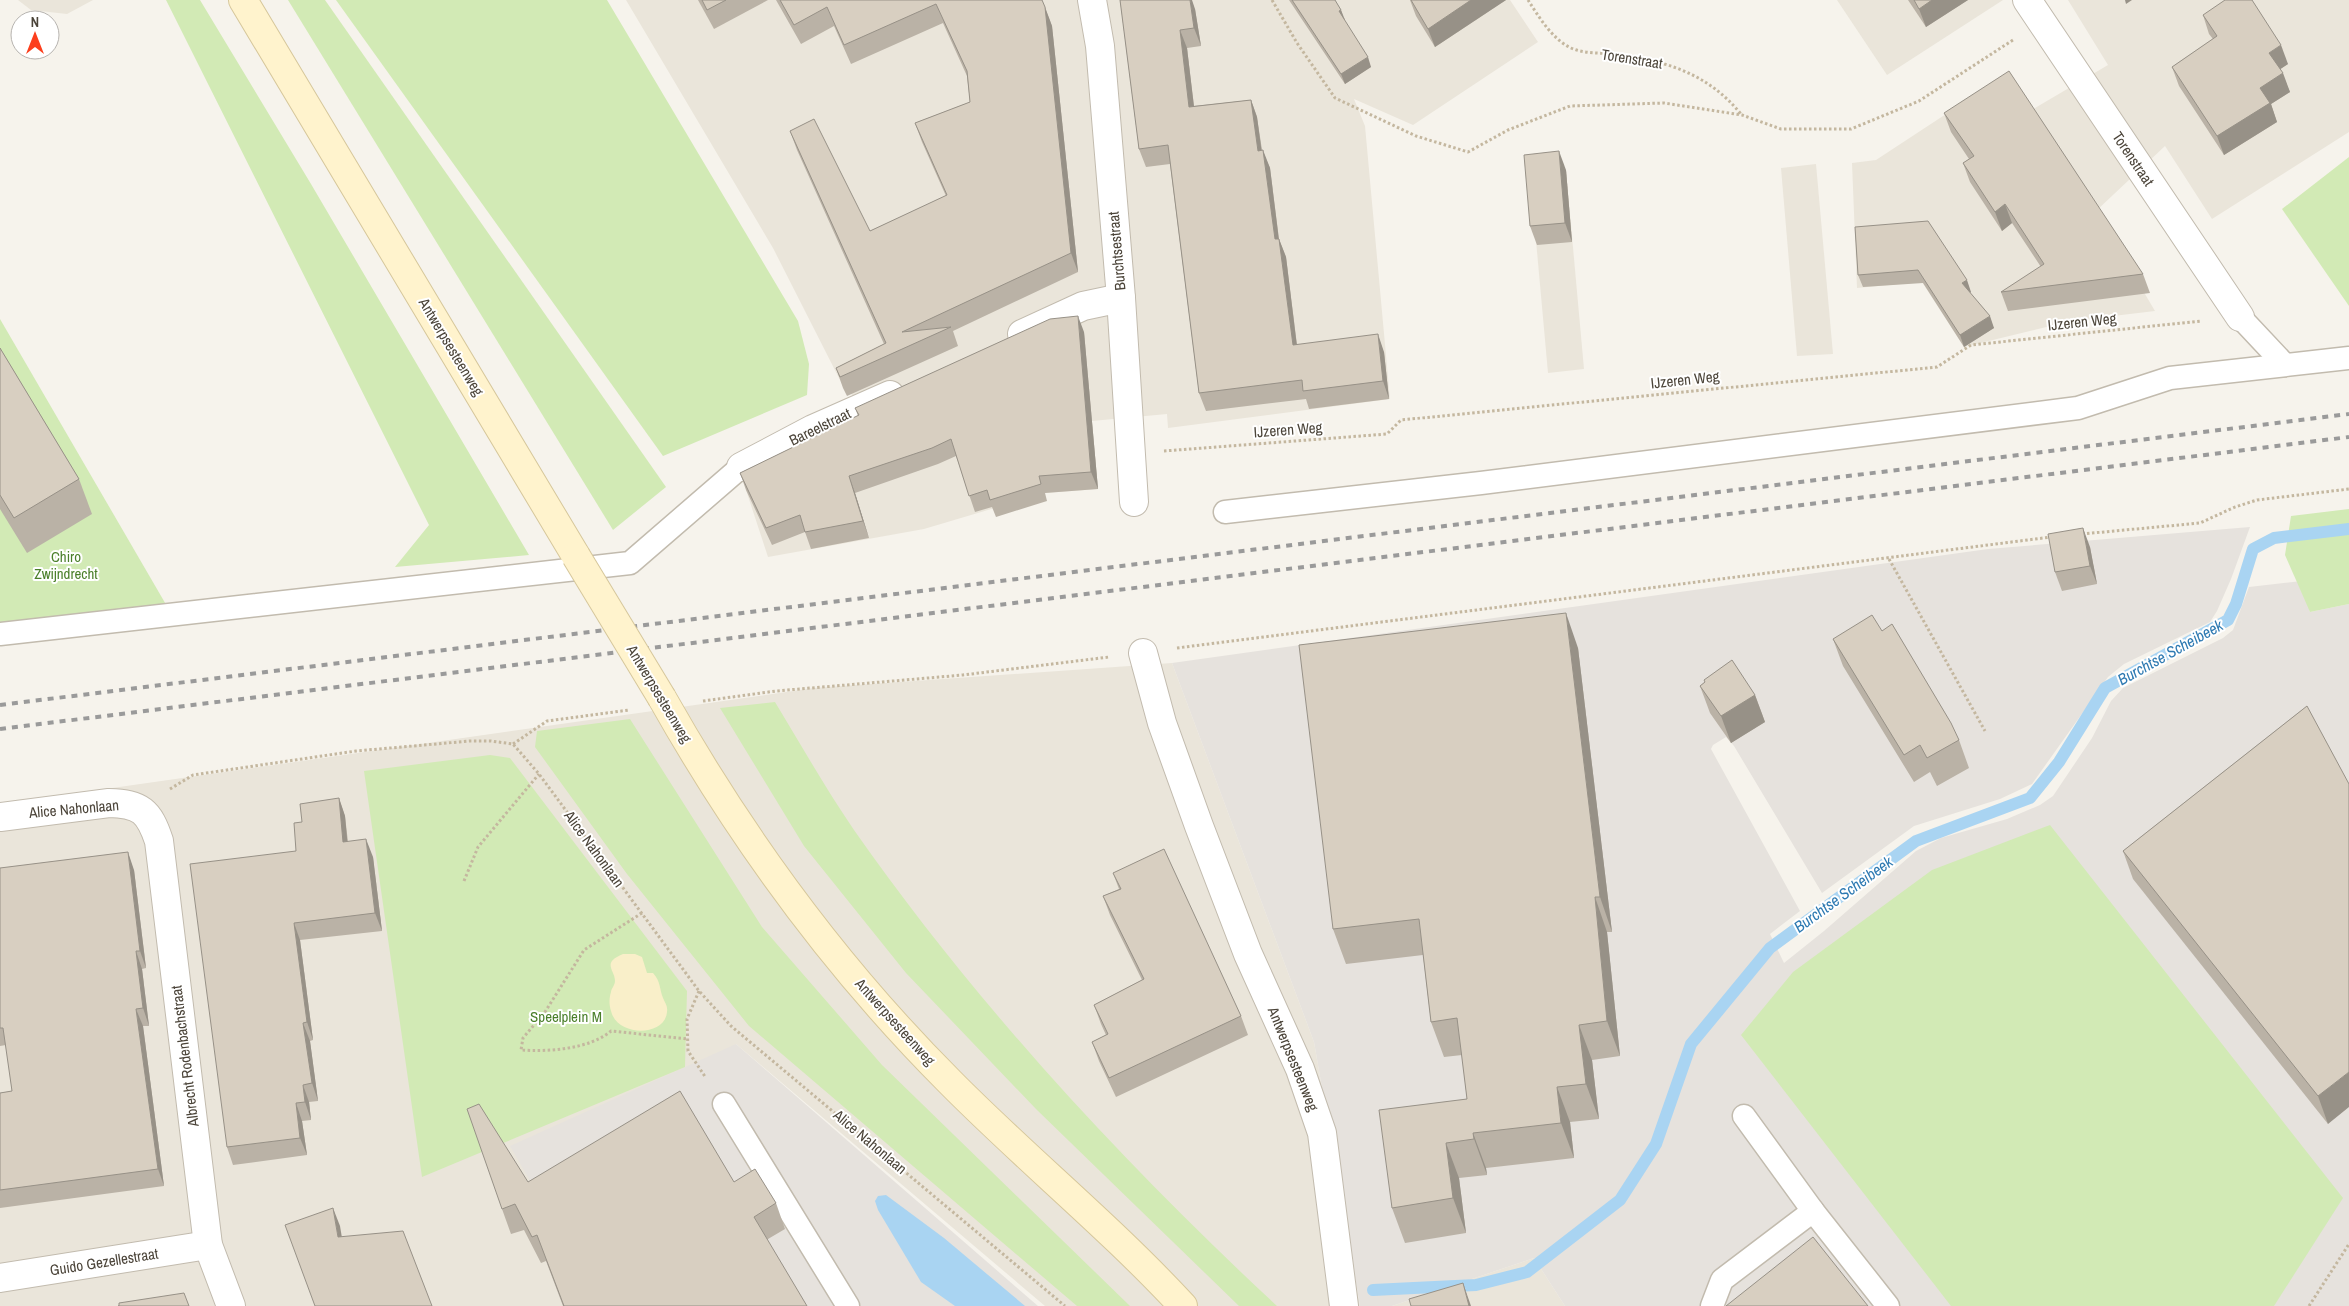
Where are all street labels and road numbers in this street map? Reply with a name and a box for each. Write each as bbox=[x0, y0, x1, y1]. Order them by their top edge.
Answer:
street label: Torenstraat bbox=[1600, 43, 1665, 74]
street label: Torenstraat bbox=[2108, 127, 2160, 191]
street label: Burchtsestraat bbox=[1103, 210, 1130, 291]
street label: Antwerpsesteenweg bbox=[413, 293, 489, 400]
street label: IJzeren Weg bbox=[2047, 307, 2117, 336]
street label: IJzeren Weg bbox=[1650, 365, 1720, 394]
street label: Bareelstraat bbox=[785, 402, 855, 451]
street label: IJzeren Weg bbox=[1253, 417, 1323, 442]
street label: Antwerpsesteenweg bbox=[621, 640, 697, 747]
street label: Alice Nahonlaan bbox=[27, 794, 120, 823]
street label: Alice Nahonlaan bbox=[559, 805, 629, 891]
street label: Antwerpsesteenweg bbox=[850, 973, 940, 1070]
street label: Albrecht Rodenbachstraat bbox=[165, 984, 204, 1129]
street label: Antwerpsesteenweg bbox=[1263, 1003, 1324, 1114]
street label: Alice Nahonlaan bbox=[828, 1104, 912, 1179]
street label: Guido Gezellestraat bbox=[48, 1242, 160, 1280]

